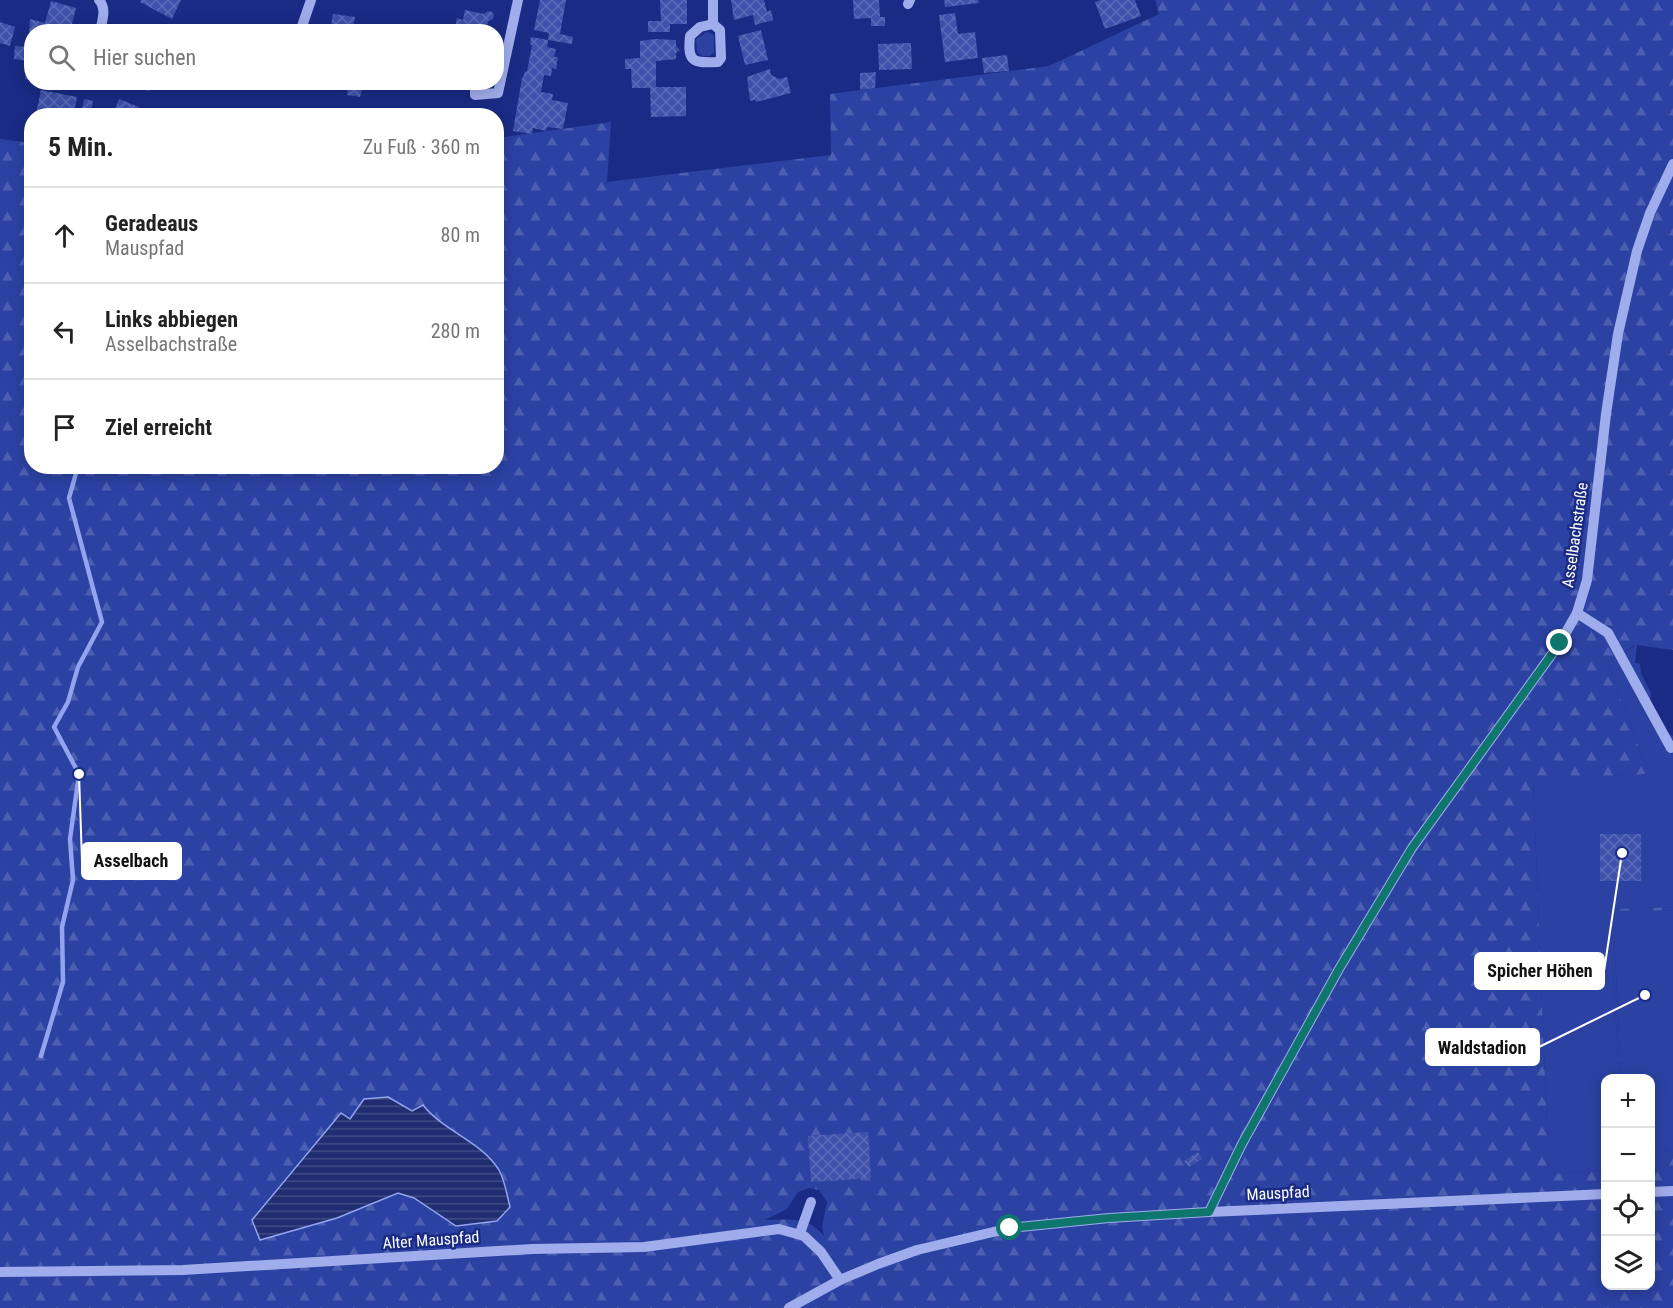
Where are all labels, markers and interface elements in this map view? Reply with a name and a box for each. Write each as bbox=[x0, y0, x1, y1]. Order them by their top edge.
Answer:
search box bbox=[24, 24, 504, 90]
icon: search bbox=[45, 41, 78, 74]
text: Hier suchen bbox=[93, 45, 196, 70]
text: 5 Min. bbox=[48, 132, 114, 162]
text: Zu Fuß · 360 m bbox=[363, 135, 480, 159]
text: Geradeaus bbox=[105, 211, 198, 236]
icon: ahead bbox=[48, 219, 81, 252]
text: 80 m bbox=[441, 223, 480, 247]
text: Mauspfad bbox=[105, 236, 184, 260]
text: Links abbiegen bbox=[105, 307, 238, 332]
icon: left bbox=[48, 315, 81, 348]
text: 280 m bbox=[431, 319, 480, 343]
text: Asselbachstraße bbox=[105, 332, 237, 356]
icon: arrive bbox=[48, 411, 81, 444]
text: Ziel erreicht bbox=[105, 415, 212, 440]
street label: Asselbachstraße bbox=[1558, 481, 1592, 589]
route end bbox=[1546, 629, 1572, 655]
callout: Asselbach bbox=[82, 843, 181, 879]
text: Asselbach bbox=[94, 850, 168, 871]
callout: Spicher Höhen bbox=[1475, 953, 1604, 989]
text: Spicher Höhen bbox=[1487, 960, 1593, 981]
callout: Waldstadion bbox=[1426, 1029, 1539, 1065]
text: Waldstadion bbox=[1438, 1037, 1526, 1058]
map controls bbox=[1601, 1074, 1655, 1290]
button: + bbox=[1601, 1074, 1655, 1128]
button: − bbox=[1601, 1128, 1655, 1182]
street label: Mauspfad bbox=[1246, 1182, 1310, 1204]
button: locate bbox=[1601, 1182, 1655, 1236]
route start bbox=[996, 1214, 1022, 1240]
street label: Alter Mauspfad bbox=[382, 1227, 480, 1253]
button: layers bbox=[1601, 1236, 1655, 1290]

